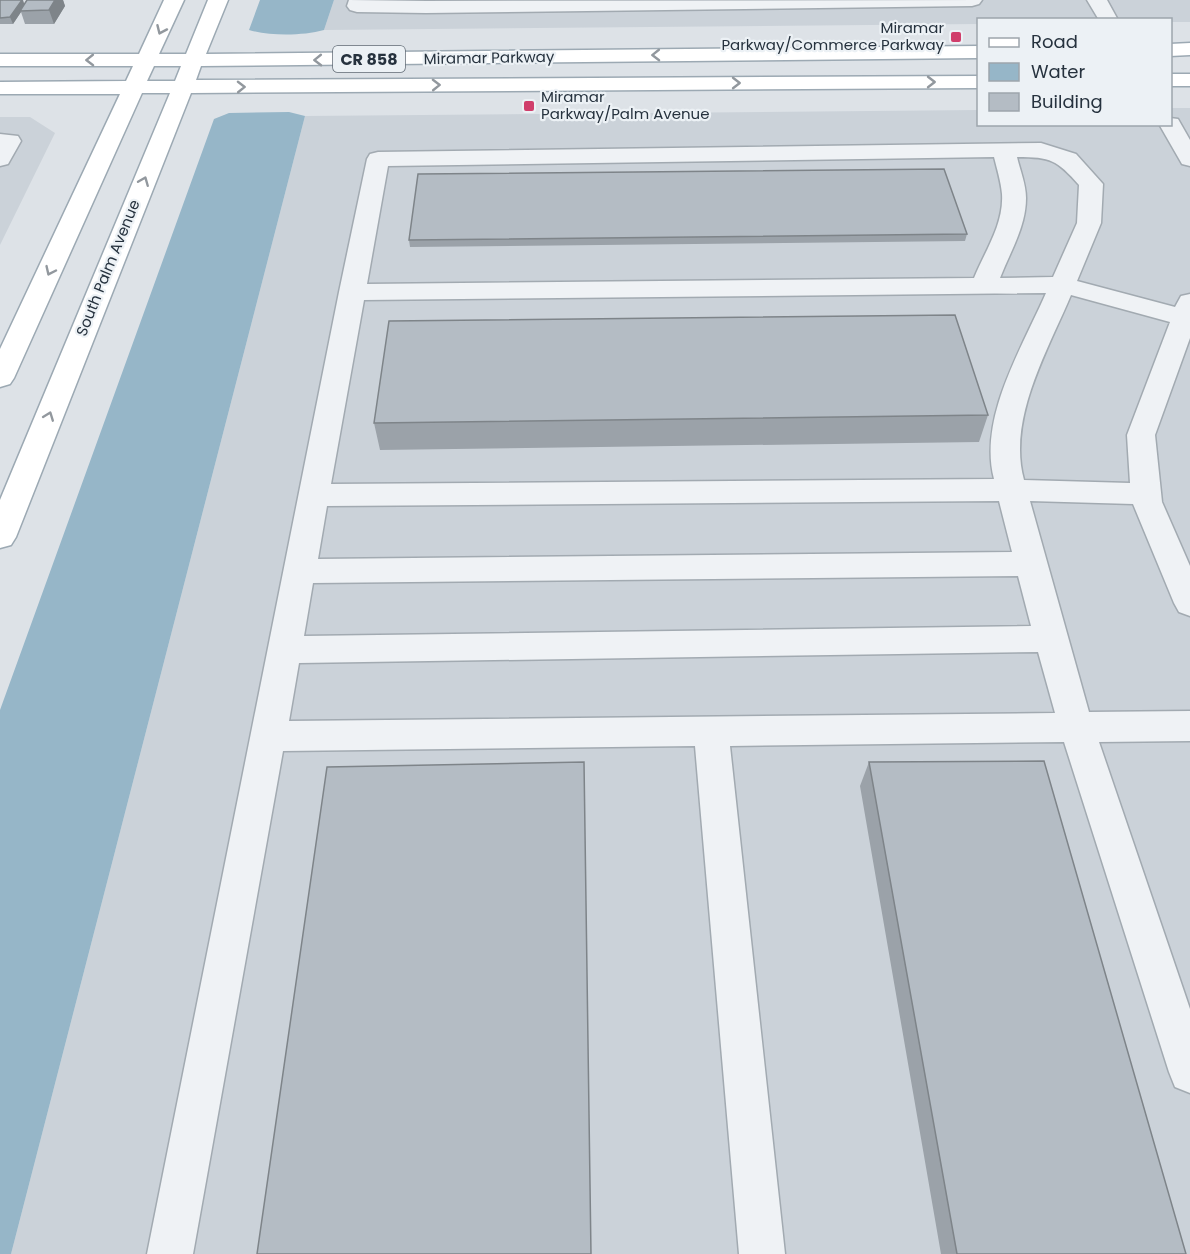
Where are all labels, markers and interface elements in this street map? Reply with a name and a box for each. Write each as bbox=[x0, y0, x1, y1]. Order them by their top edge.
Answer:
place label: Miramar Parkway/Commerce Parkway bbox=[721, 17, 945, 55]
legend bbox=[977, 18, 1172, 126]
one-way arrow bbox=[156, 23, 168, 34]
text: Road bbox=[1031, 29, 1078, 54]
marker: Miramar Parkway/Commerce Parkway bbox=[949, 30, 963, 44]
road number: CR 858 bbox=[333, 46, 405, 72]
street label: Miramar Parkway bbox=[424, 46, 555, 69]
one-way arrow bbox=[652, 49, 661, 62]
one-way arrow bbox=[85, 53, 94, 66]
one-way arrow bbox=[313, 53, 322, 66]
text: Water bbox=[1031, 59, 1085, 84]
one-way arrow bbox=[926, 76, 935, 88]
one-way arrow bbox=[731, 77, 740, 89]
one-way arrow bbox=[431, 79, 440, 91]
one-way arrow bbox=[236, 81, 245, 93]
place label: Miramar Parkway/Palm Avenue bbox=[541, 86, 709, 124]
text: Building bbox=[1031, 89, 1103, 114]
marker: Miramar Parkway/Palm Avenue bbox=[522, 99, 536, 113]
one-way arrow bbox=[137, 177, 149, 188]
street label: South Palm Avenue bbox=[71, 196, 145, 339]
one-way arrow bbox=[45, 264, 57, 275]
one-way arrow bbox=[42, 412, 55, 422]

